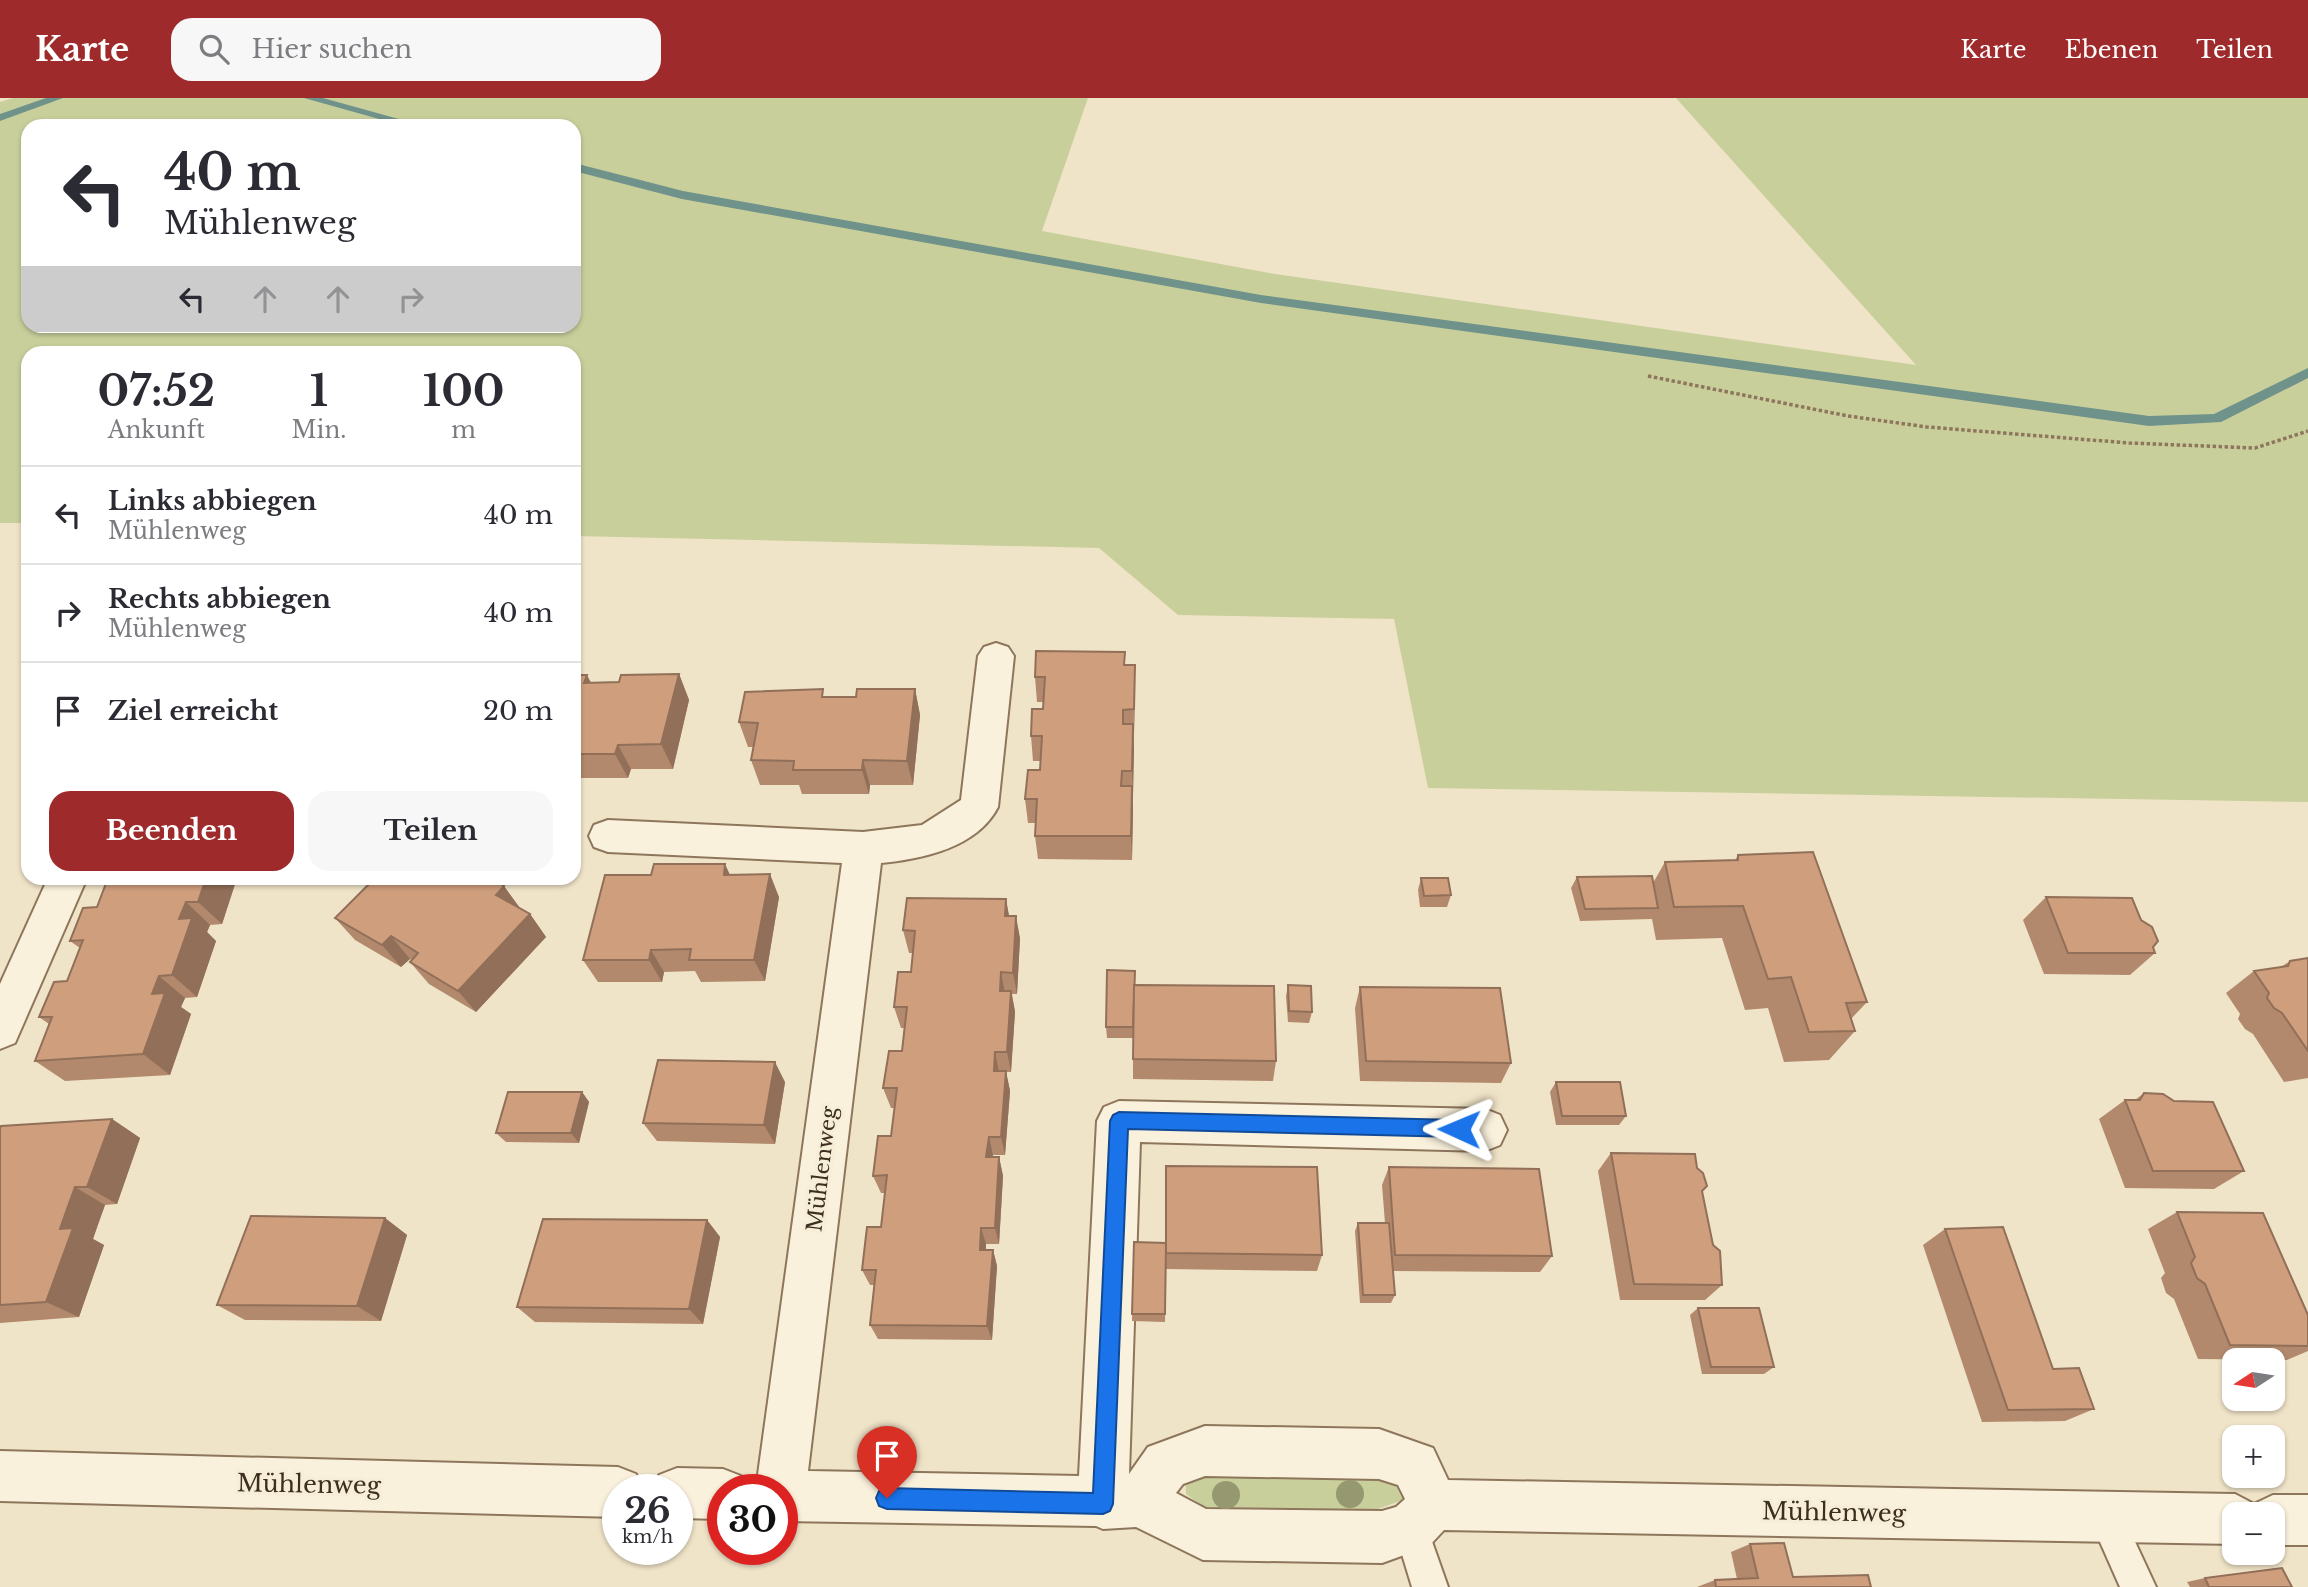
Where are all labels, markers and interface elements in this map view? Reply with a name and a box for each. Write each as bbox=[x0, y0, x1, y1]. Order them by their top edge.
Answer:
search box bbox=[171, 18, 661, 81]
text: Karte bbox=[35, 29, 129, 70]
icon: search bbox=[195, 30, 233, 68]
text: Hier suchen bbox=[251, 33, 412, 65]
text: Karte bbox=[1960, 35, 2027, 64]
text: Ebenen bbox=[2065, 35, 2158, 64]
text: Teilen bbox=[2196, 35, 2273, 64]
text: 40 m bbox=[164, 142, 301, 203]
icon: left bbox=[49, 147, 140, 238]
text: Mühlenweg bbox=[164, 203, 356, 243]
icon: left bbox=[173, 280, 211, 318]
icon: ahead bbox=[246, 280, 284, 318]
icon: ahead bbox=[319, 280, 357, 318]
icon: right bbox=[392, 280, 430, 318]
text: 07:52 bbox=[97, 365, 215, 417]
text: 1 bbox=[310, 365, 328, 417]
text: 100 bbox=[423, 365, 505, 417]
text: Ankunft bbox=[108, 416, 205, 444]
text: Min. bbox=[292, 416, 346, 444]
text: m bbox=[451, 416, 476, 444]
text: Links abbiegen bbox=[108, 485, 317, 517]
icon: left bbox=[49, 496, 87, 534]
text: 40 m bbox=[484, 499, 553, 531]
text: Mühlenweg bbox=[108, 517, 246, 545]
text: Rechts abbiegen bbox=[108, 583, 331, 615]
icon: right bbox=[49, 594, 87, 632]
text: 40 m bbox=[484, 597, 553, 629]
text: Mühlenweg bbox=[108, 615, 246, 643]
icon: arrive bbox=[49, 692, 87, 730]
text: Ziel erreicht bbox=[108, 695, 278, 727]
text: 20 m bbox=[483, 695, 553, 727]
button: Beenden bbox=[49, 791, 294, 871]
button: Teilen bbox=[308, 791, 553, 871]
position arrow bbox=[1422, 1092, 1496, 1166]
street label: Mühlenweg bbox=[801, 1104, 843, 1233]
north arrow bbox=[2222, 1348, 2286, 1410]
map controls bbox=[2222, 1348, 2285, 1565]
button: + bbox=[2222, 1425, 2285, 1488]
pin bbox=[857, 1426, 917, 1498]
icon: arrive bbox=[868, 1437, 906, 1475]
street label: Mühlenweg bbox=[237, 1468, 382, 1500]
speed limit sign: 30 bbox=[707, 1474, 798, 1565]
text: 26 bbox=[624, 1489, 671, 1532]
street label: Mühlenweg bbox=[1762, 1496, 1907, 1528]
button: − bbox=[2222, 1502, 2285, 1565]
text: km/h bbox=[622, 1526, 673, 1548]

